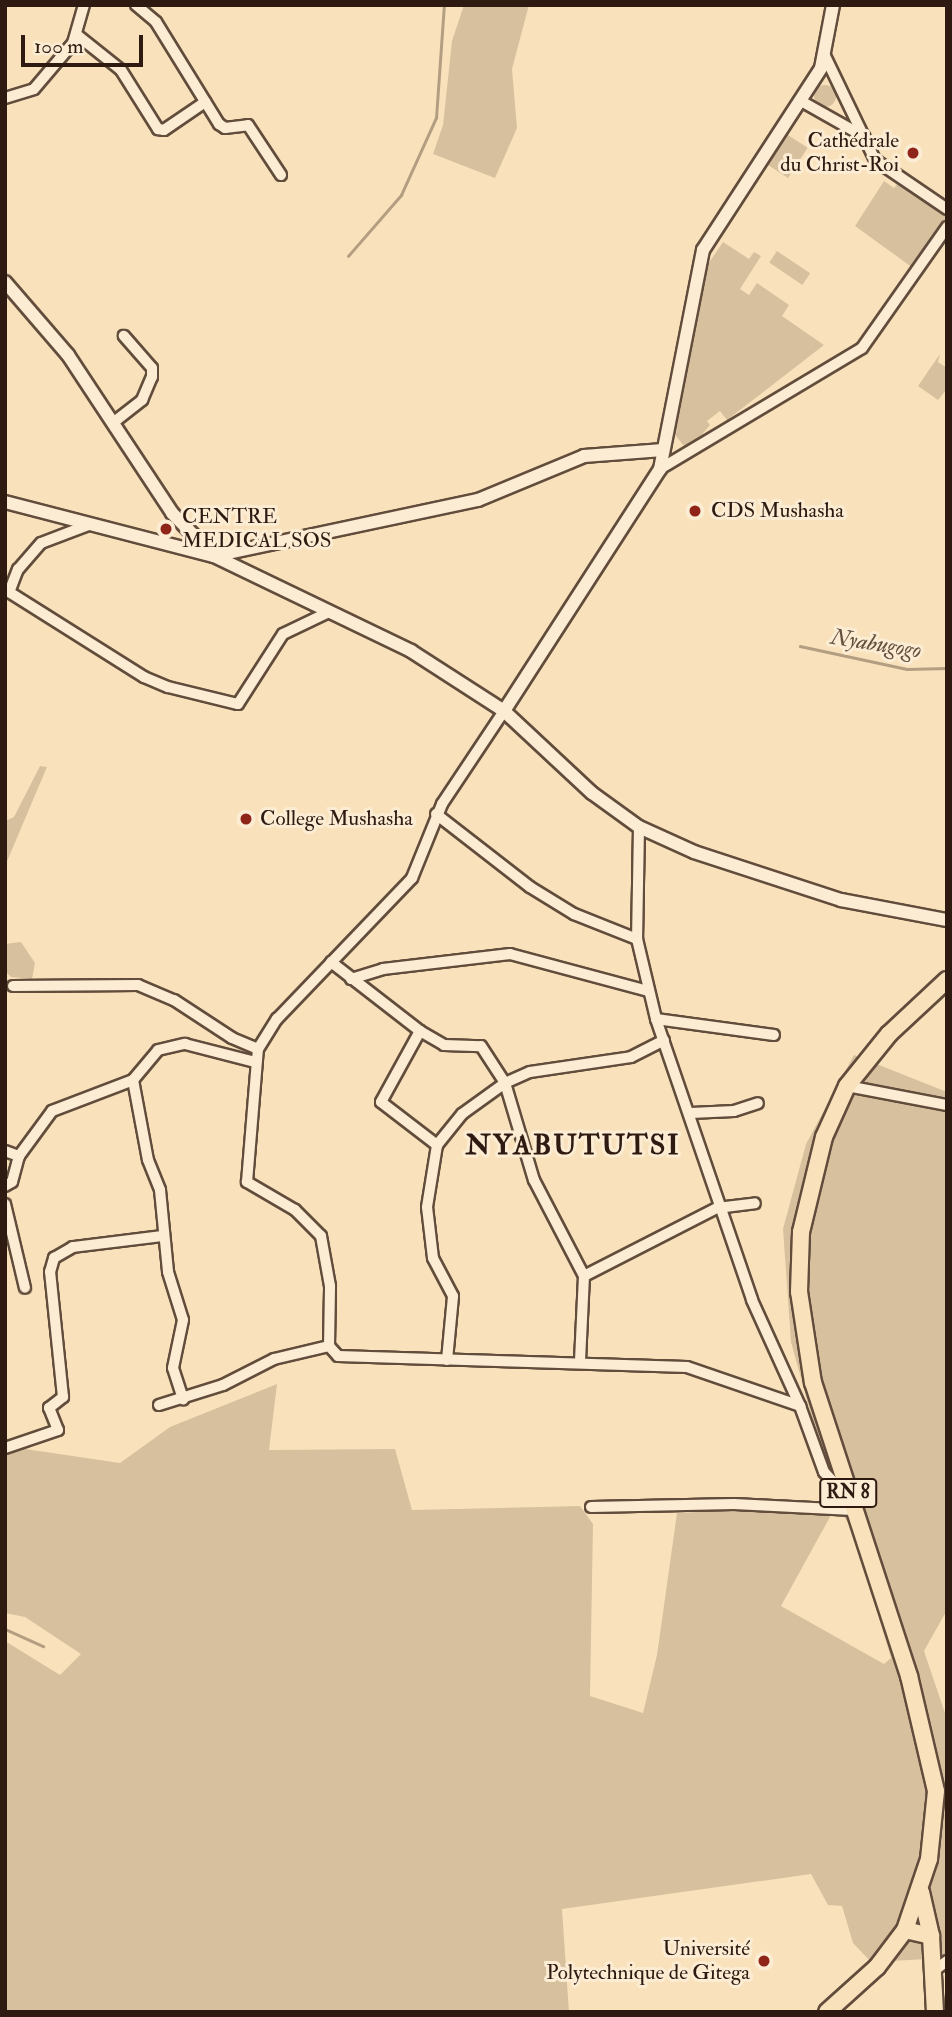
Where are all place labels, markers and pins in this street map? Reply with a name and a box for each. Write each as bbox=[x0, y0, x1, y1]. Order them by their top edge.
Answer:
place label: Cathédrale du Christ-Roi bbox=[780, 128, 899, 178]
marker: Cathédrale du Christ-Roi bbox=[905, 145, 921, 161]
place label: CDS Mushasha bbox=[711, 498, 844, 524]
marker: CDS Mushasha bbox=[685, 501, 705, 521]
place label: CENTRE MEDICAL SOS bbox=[182, 504, 332, 554]
marker: CENTRE MEDICAL SOS bbox=[156, 519, 176, 539]
place label: College Mushasha bbox=[260, 806, 413, 832]
marker: College Mushasha bbox=[238, 811, 254, 827]
place label: Université Polytechnique de Gitega bbox=[546, 1936, 750, 1986]
marker: Université Polytechnique de Gitega bbox=[756, 1953, 772, 1969]

